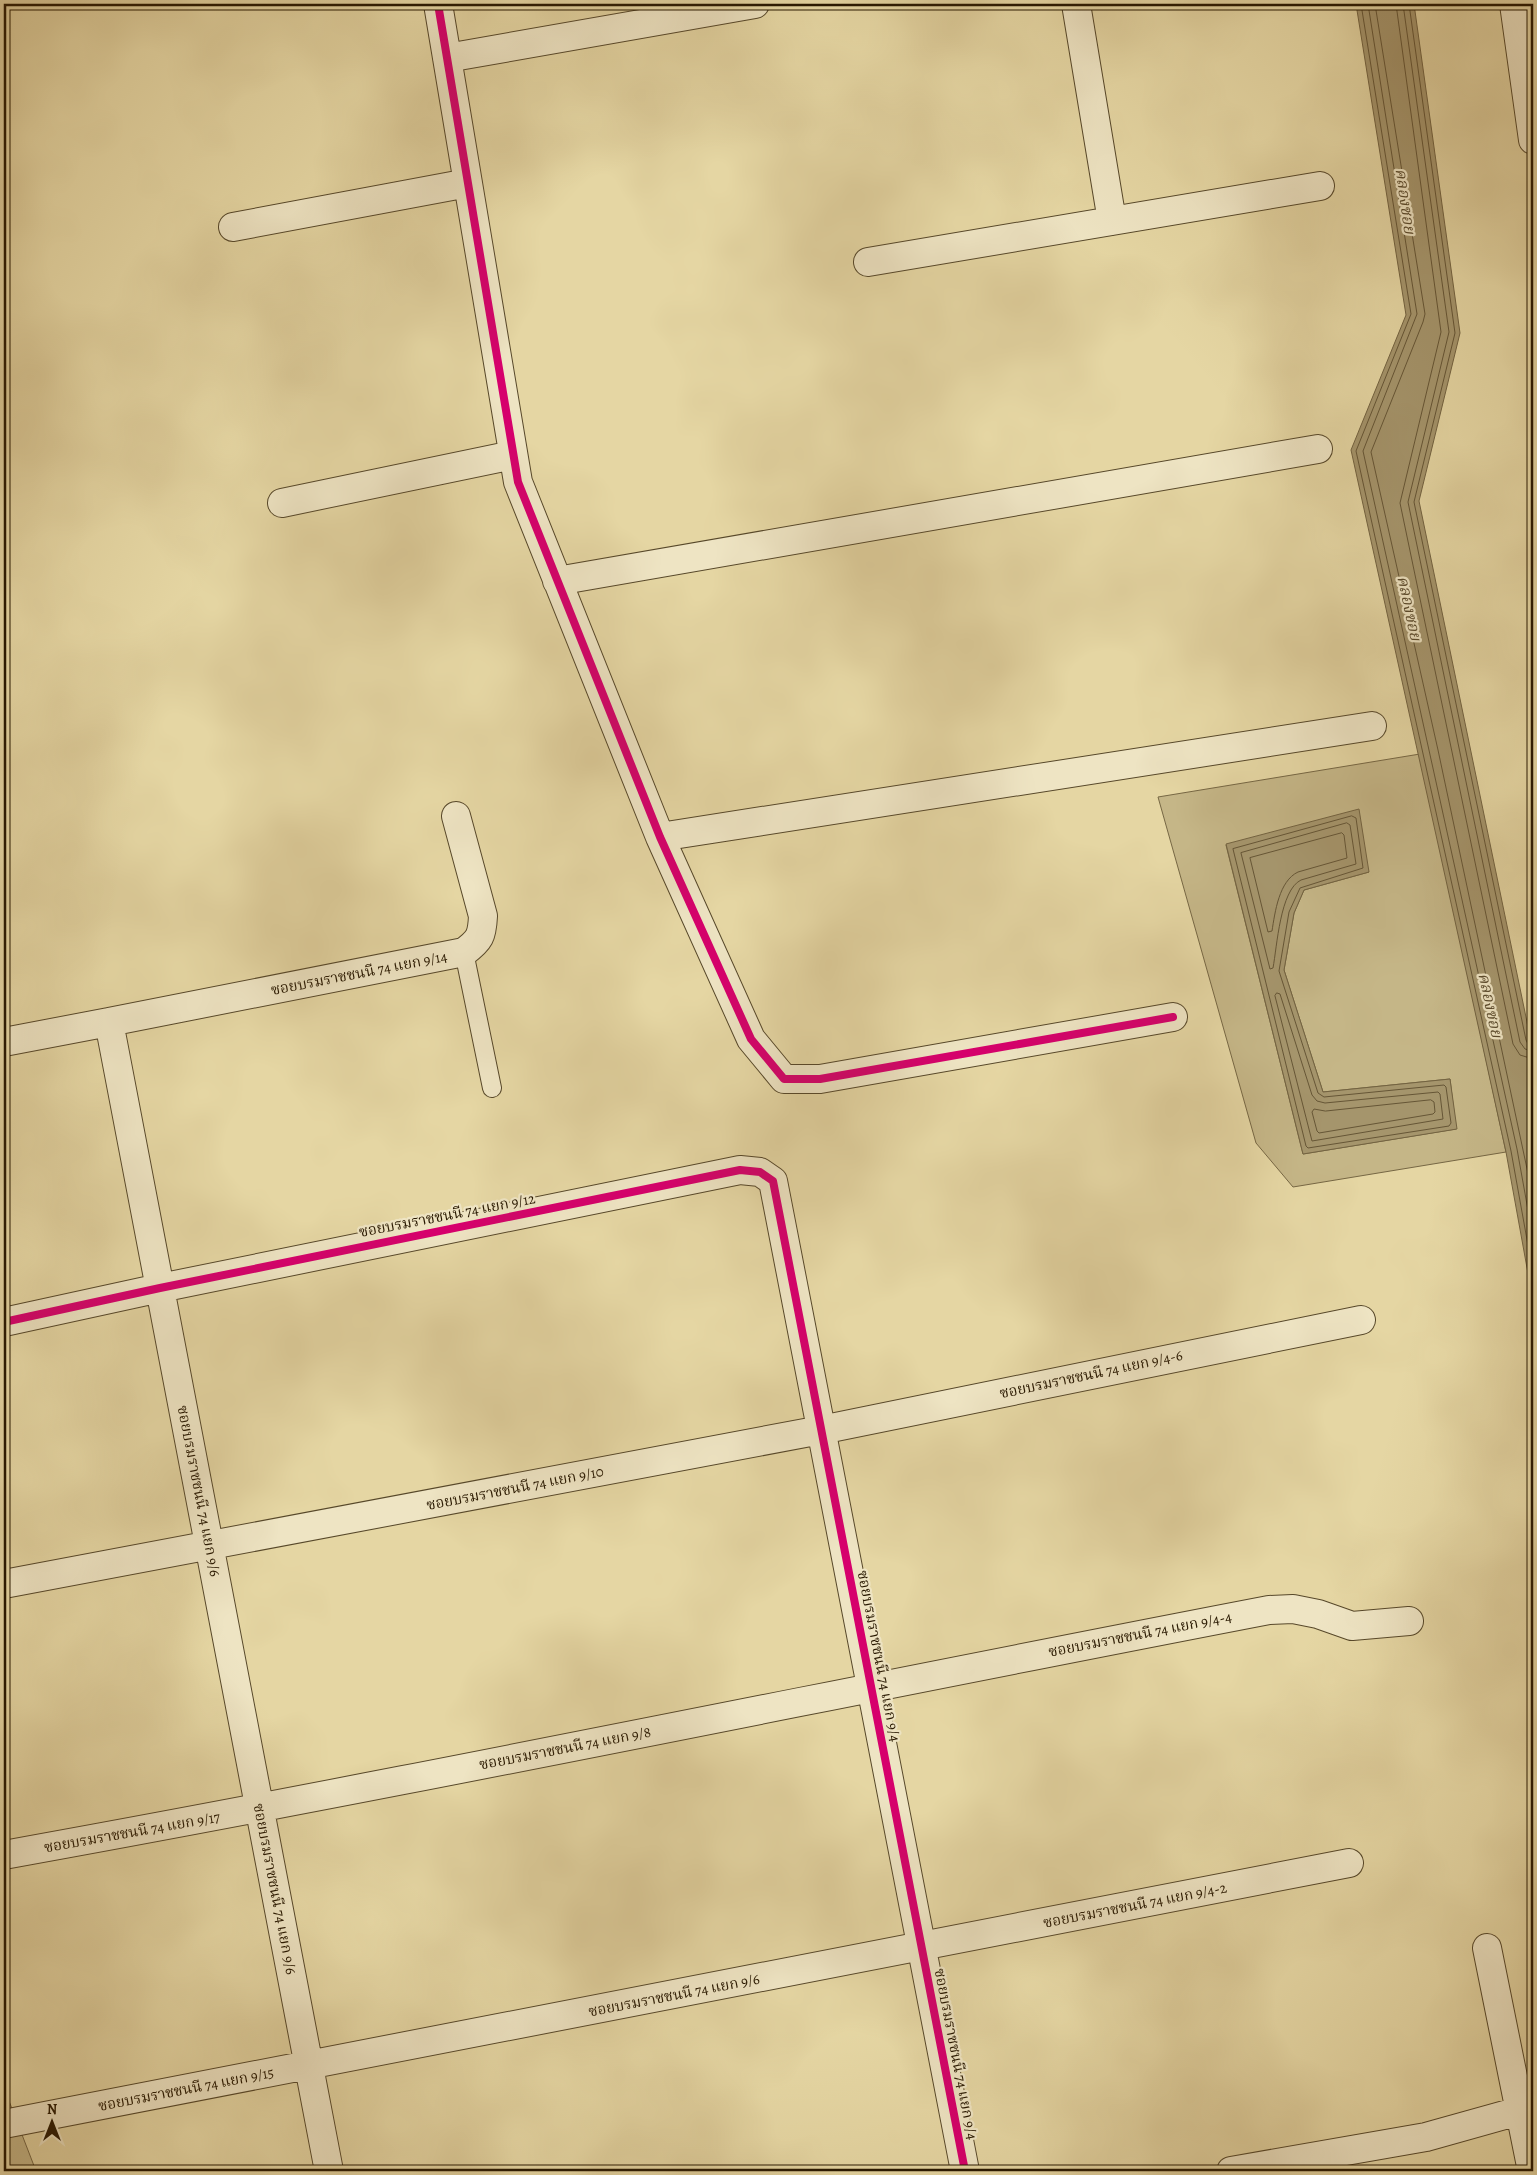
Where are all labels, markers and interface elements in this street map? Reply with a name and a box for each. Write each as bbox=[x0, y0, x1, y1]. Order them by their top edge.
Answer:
water label: คลองซอย bbox=[1390, 167, 1421, 237]
water label: คลองซอย bbox=[1391, 574, 1427, 644]
street label: ซอยบรมราชชนนี 74 แยก 9/14 bbox=[269, 946, 449, 1000]
water label: คลองซอย bbox=[1472, 971, 1508, 1041]
street label: ซอยบรมราชชนนี 74 แยก 9/12 bbox=[357, 1188, 537, 1242]
street label: ซอยบรมราชชนนี 74 แยก 9/4-6 bbox=[998, 1345, 1184, 1403]
street label: ซอยบรมราชชนนี 74 แยก 9/6 bbox=[173, 1404, 225, 1578]
street label: ซอยบรมราชชนนี 74 แยก 9/10 bbox=[425, 1461, 605, 1515]
street label: ซอยบรมราชชนนี 74 แยก 9/4 bbox=[853, 1569, 905, 1743]
street label: ซอยบรมราชชนนี 74 แยก 9/4-4 bbox=[1047, 1606, 1234, 1662]
street label: ซอยบรมราชชนนี 74 แยก 9/8 bbox=[477, 1722, 653, 1774]
street label: ซอยบรมราชชนนี 74 แยก 9/6 bbox=[249, 1802, 301, 1976]
street label: ซอยบรมราชชนนี 74 แยก 9/17 bbox=[42, 1807, 222, 1857]
street label: ซอยบรมราชชนนี 74 แยก 9/4-2 bbox=[1041, 1877, 1229, 1933]
street label: ซอยบรมราชชนนี 74 แยก 9/4 bbox=[930, 1967, 982, 2141]
street label: ซอยบรมราชชนนี 74 แยก 9/6 bbox=[587, 1969, 761, 2021]
street label: ซอยบรมราชชนนี 74 แยก 9/15 bbox=[96, 2062, 276, 2116]
north arrow bbox=[28, 2098, 78, 2148]
text: N bbox=[47, 2100, 57, 2119]

